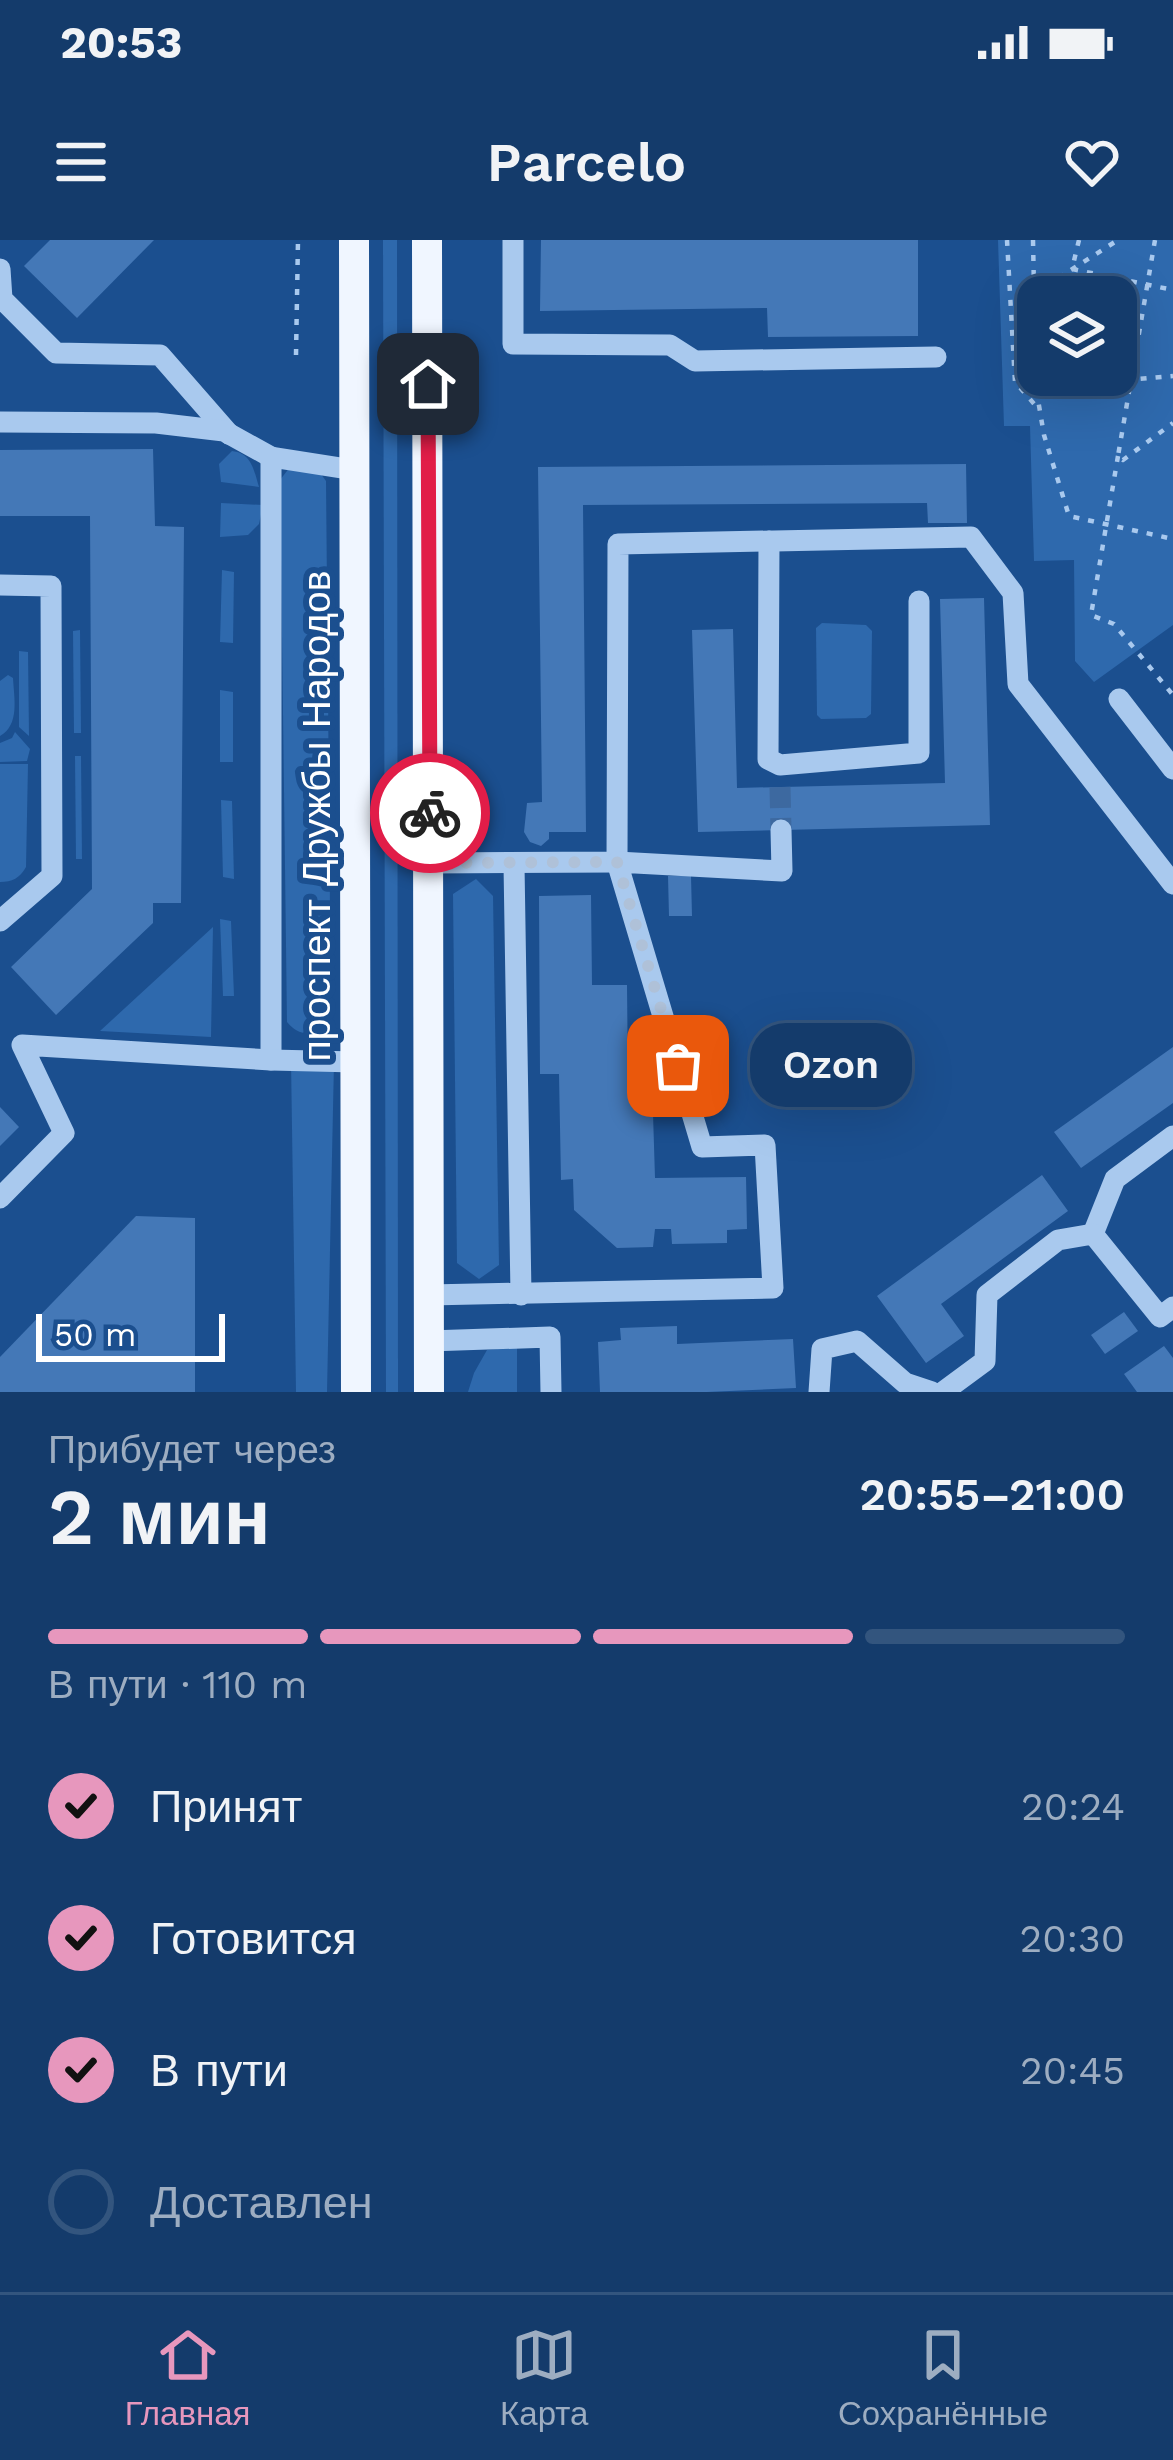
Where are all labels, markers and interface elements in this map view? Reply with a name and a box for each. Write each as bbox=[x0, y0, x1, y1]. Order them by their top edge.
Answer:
text: 20:53 bbox=[60, 16, 182, 69]
icon: menu bbox=[48, 129, 114, 195]
icon: heart bbox=[1059, 129, 1125, 195]
text: Parcelo bbox=[487, 131, 686, 194]
map controls bbox=[1017, 276, 1137, 396]
button: layers bbox=[1017, 276, 1137, 396]
pin bbox=[377, 333, 479, 435]
icon: home bbox=[395, 351, 461, 417]
street label: проспект Дружбы Народов bbox=[294, 571, 339, 1061]
courier bbox=[370, 753, 490, 873]
icon: bike bbox=[397, 780, 463, 846]
pin bbox=[627, 1015, 729, 1117]
callout: Ozon bbox=[750, 1024, 912, 1108]
icon: bag bbox=[645, 1033, 711, 1099]
text: Ozon bbox=[783, 1042, 879, 1087]
scale bar bbox=[36, 1308, 225, 1361]
text: 50 m bbox=[54, 1315, 136, 1354]
text: Прибудет через bbox=[48, 1427, 336, 1472]
text: 20:55–21:00 bbox=[859, 1468, 1125, 1521]
text: 2 мин bbox=[48, 1471, 271, 1563]
text: В пути · 110 m bbox=[48, 1662, 307, 1707]
icon: check bbox=[48, 1773, 114, 1839]
text: Принят bbox=[150, 1780, 302, 1833]
text: 20:24 bbox=[1021, 1784, 1125, 1829]
icon: check bbox=[48, 1905, 114, 1971]
text: Готовится bbox=[150, 1912, 357, 1965]
text: 20:30 bbox=[1019, 1916, 1125, 1961]
icon: check bbox=[48, 2037, 114, 2103]
text: В пути bbox=[150, 2044, 288, 2097]
text: 20:45 bbox=[1020, 2048, 1125, 2093]
text: Доставлен bbox=[150, 2176, 373, 2229]
tab: Главная bbox=[125, 2322, 250, 2433]
tab: Карта bbox=[500, 2322, 588, 2433]
tab: Сохранённые bbox=[838, 2322, 1048, 2433]

